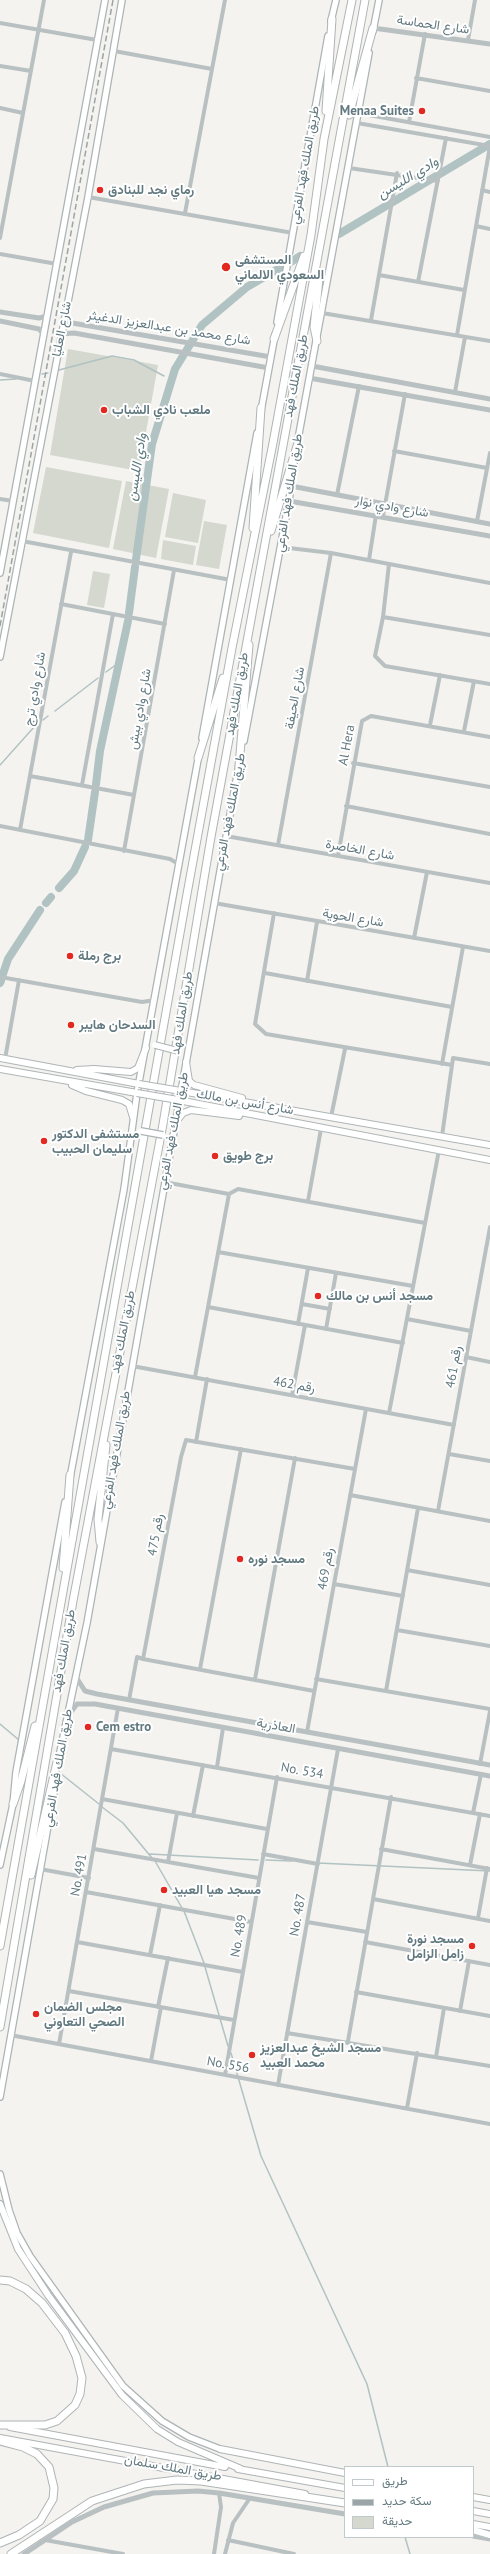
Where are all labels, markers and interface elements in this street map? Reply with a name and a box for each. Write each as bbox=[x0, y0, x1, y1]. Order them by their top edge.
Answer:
street label: شارع الحماسة bbox=[396, 12, 470, 38]
place label: Menaa Suites bbox=[340, 103, 414, 119]
street label: طريق الملك فهد الفرعي bbox=[287, 105, 323, 225]
marker: Menaa Suites bbox=[417, 106, 427, 116]
water label: وادي الليسن bbox=[374, 153, 442, 203]
place label: رماي نجد للبنادق bbox=[108, 182, 194, 198]
marker: رماي نجد للبنادق bbox=[95, 185, 105, 195]
place label: المستشفى السعودي الالماني bbox=[235, 252, 324, 283]
marker: المستشفى السعودي الالماني bbox=[220, 261, 232, 273]
street label: شارع العليا bbox=[49, 300, 75, 358]
street label: شارع محمد بن عبدالعزيز الدغيثر bbox=[86, 307, 252, 349]
street label: طريق الملك فهد bbox=[280, 333, 312, 419]
place label: ملعب نادي الشباب bbox=[112, 402, 211, 418]
marker: ملعب نادي الشباب bbox=[99, 405, 109, 415]
water label: وادي الليسن bbox=[123, 432, 151, 502]
street label: طريق الملك فهد الفرعي bbox=[272, 433, 306, 553]
street label: شارع وادي نوار bbox=[354, 493, 430, 521]
street label: شارع وادي ترج bbox=[21, 651, 49, 727]
street label: طريق الملك فهد bbox=[222, 651, 252, 737]
street label: شارع الحيفة bbox=[282, 666, 308, 730]
street label: شارع وادي بيش bbox=[125, 667, 155, 751]
street label: Al Hera bbox=[335, 723, 359, 767]
street label: طريق الملك فهد الفرعي bbox=[211, 752, 249, 872]
street label: شارع الخاصرة bbox=[324, 836, 396, 864]
street label: شارع الحوية bbox=[321, 905, 385, 931]
place label: برج رملة bbox=[78, 948, 121, 964]
marker: برج رملة bbox=[65, 951, 75, 961]
street label: طريق الملك فهد bbox=[168, 970, 196, 1056]
place label: السدحان هايبر bbox=[79, 1017, 156, 1033]
marker: السدحان هايبر bbox=[66, 1020, 76, 1030]
street label: طريق الملك فهد الفرعي bbox=[154, 1071, 192, 1191]
street label: شارع أنس بن مالك bbox=[195, 1086, 295, 1118]
place label: مستشفى الدكتور سليمان الحبيب bbox=[52, 1126, 139, 1157]
marker: مستشفى الدكتور سليمان الحبيب bbox=[39, 1136, 49, 1146]
place label: برج طويق bbox=[223, 1148, 273, 1164]
marker: برج طويق bbox=[210, 1151, 220, 1161]
place label: مسجد أنس بن مالك bbox=[326, 1288, 433, 1304]
street label: طريق الملك فهد bbox=[107, 1289, 139, 1375]
marker: مسجد أنس بن مالك bbox=[313, 1291, 323, 1301]
street label: رقم 461 bbox=[443, 1345, 465, 1389]
street label: رقم 462 bbox=[272, 1374, 316, 1396]
street label: طريق الملك فهد الفرعي bbox=[98, 1390, 134, 1510]
street label: رقم 475 bbox=[145, 1513, 167, 1557]
street label: رقم 469 bbox=[315, 1547, 337, 1591]
place label: مسجد نوره bbox=[248, 1551, 305, 1567]
marker: مسجد نوره bbox=[235, 1554, 245, 1564]
street label: طريق الملك فهد bbox=[49, 1608, 79, 1694]
street label: طريق الملك فهد الفرعي bbox=[40, 1708, 76, 1828]
street label: العاذرية bbox=[255, 1715, 297, 1737]
place label: Cem estro bbox=[96, 1719, 151, 1735]
marker: Cem estro bbox=[83, 1722, 93, 1732]
street label: No. 534 bbox=[279, 1760, 325, 1782]
street label: No. 491 bbox=[68, 1852, 90, 1898]
place label: مسجد هيا العبيد bbox=[172, 1882, 261, 1898]
marker: مسجد هيا العبيد bbox=[159, 1885, 169, 1895]
street label: No. 487 bbox=[287, 1892, 309, 1938]
street label: No. 489 bbox=[228, 1913, 250, 1959]
place label: مسجد نورة زامل الزامل bbox=[407, 1931, 464, 1962]
marker: مسجد نورة زامل الزامل bbox=[467, 1941, 477, 1951]
place label: مجلس الضمان الصحي التعاوني bbox=[44, 1999, 125, 2030]
marker: مجلس الضمان الصحي التعاوني bbox=[31, 2009, 41, 2019]
place label: مسجد الشيخ عبدالعزيز محمد العبيد bbox=[260, 2040, 381, 2071]
marker: مسجد الشيخ عبدالعزيز محمد العبيد bbox=[247, 2050, 257, 2060]
street label: No. 556 bbox=[205, 2054, 251, 2076]
street label: طريق الملك سلمان bbox=[123, 2452, 223, 2484]
legend bbox=[344, 2466, 474, 2538]
text: طريق bbox=[382, 2473, 407, 2488]
text: سكة حديد bbox=[382, 2493, 432, 2508]
text: حديقة bbox=[382, 2513, 412, 2528]

